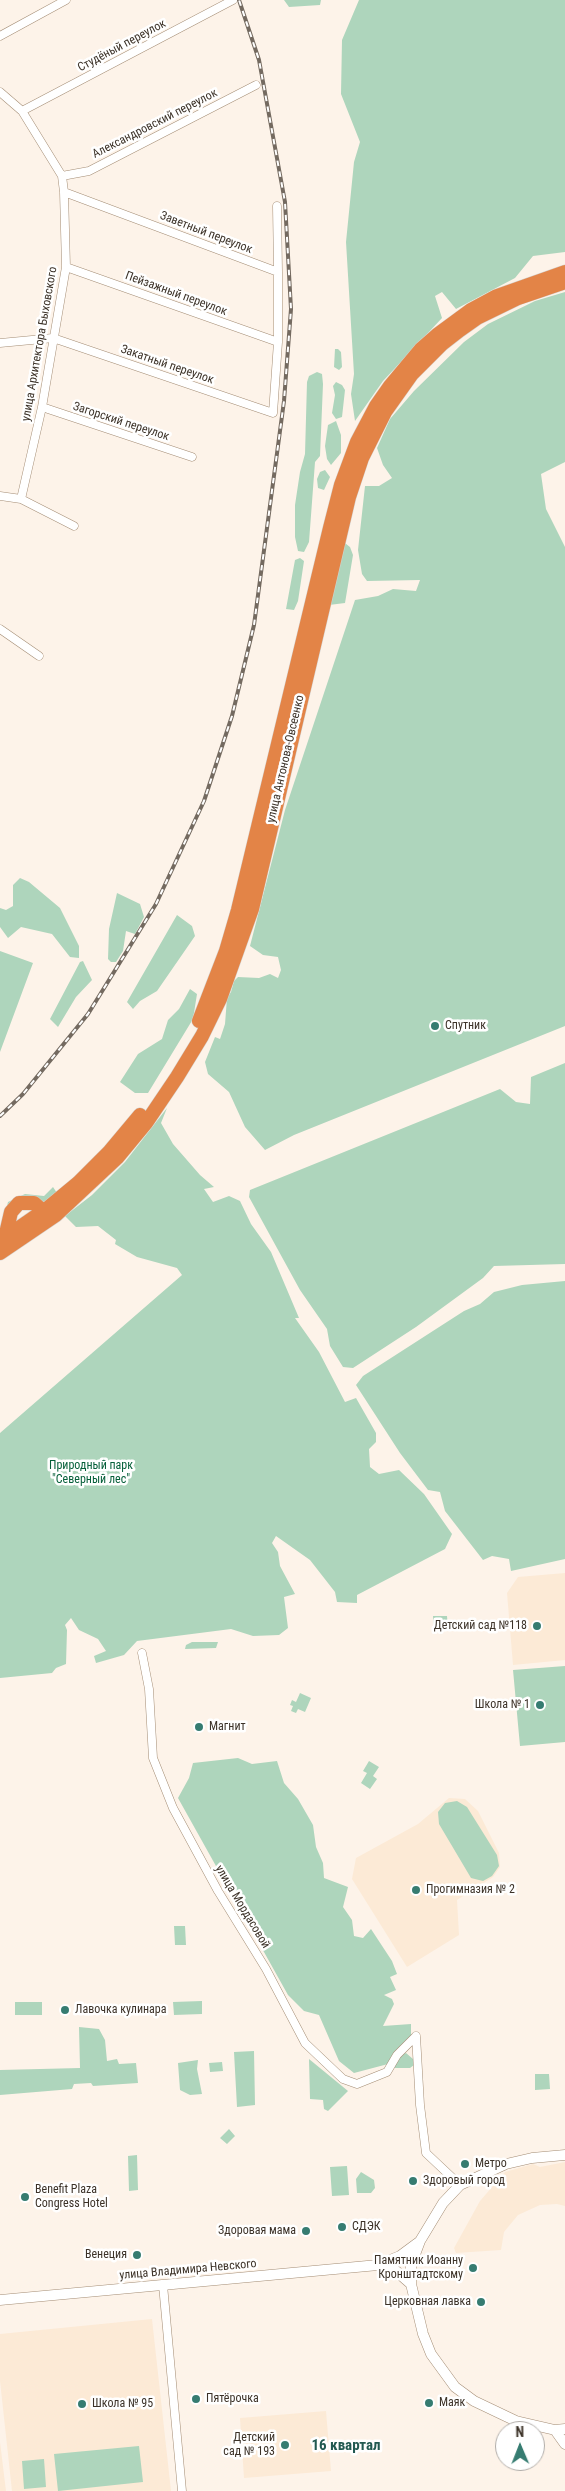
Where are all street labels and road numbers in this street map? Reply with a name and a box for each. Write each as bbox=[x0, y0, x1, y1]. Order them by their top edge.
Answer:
street label: Студёный переулок bbox=[75, 17, 169, 75]
street label: Александровский переулок bbox=[90, 86, 220, 162]
street label: Заветный переулок bbox=[158, 209, 254, 257]
street label: улица Архитектора Быховского bbox=[19, 266, 61, 422]
street label: Пейзажный переулок bbox=[123, 269, 229, 319]
street label: Закатный переулок bbox=[119, 342, 215, 388]
street label: Загорский переулок bbox=[71, 400, 171, 444]
street label: улица Антонова-Овсеенко bbox=[264, 694, 308, 824]
street label: улица Мордасовой bbox=[211, 1863, 273, 1951]
street label: улица Владимира Невского bbox=[119, 2257, 257, 2283]

